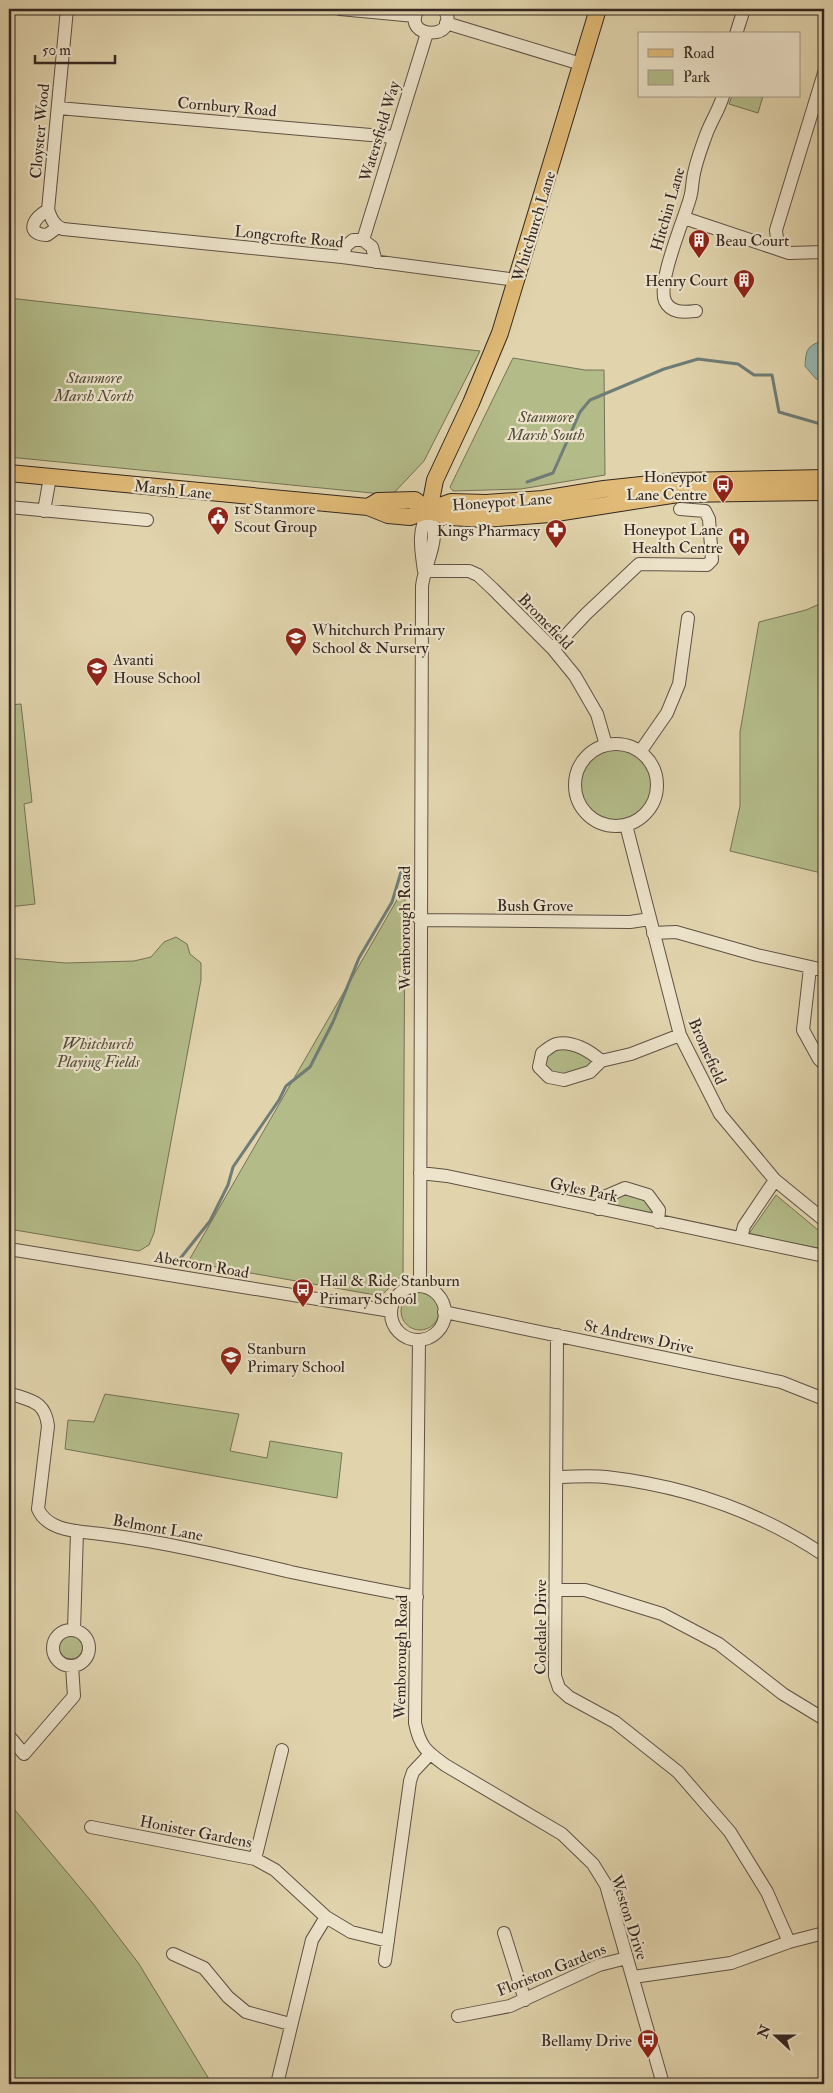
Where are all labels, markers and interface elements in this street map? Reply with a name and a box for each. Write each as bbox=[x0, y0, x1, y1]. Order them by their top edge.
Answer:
scale bar bbox=[35, 32, 115, 64]
legend bbox=[638, 32, 800, 98]
text: 50 m bbox=[42, 41, 71, 60]
text: Road bbox=[683, 44, 715, 63]
text: Park bbox=[683, 68, 710, 87]
street label: Watersfield Way bbox=[355, 78, 405, 185]
street label: Cloyster Wood bbox=[26, 83, 54, 179]
street label: Cornbury Road bbox=[177, 93, 277, 121]
street label: Hitchin Lane bbox=[646, 165, 690, 253]
street label: Whitchurch Lane bbox=[507, 168, 560, 285]
street label: Longcrofte Road bbox=[233, 221, 344, 253]
building icon: Beau Court bbox=[687, 228, 711, 259]
place label: Beau Court bbox=[715, 231, 789, 251]
building icon: Henry Court bbox=[732, 268, 756, 299]
place label: Henry Court bbox=[645, 271, 728, 291]
park label: Stanmore Marsh North bbox=[53, 368, 134, 406]
park label: Stanmore Marsh South bbox=[506, 407, 585, 445]
place label: Honeypot Lane Centre bbox=[626, 467, 707, 505]
bus stop icon: Honeypot Lane Centre bbox=[711, 473, 735, 504]
street label: Marsh Lane bbox=[133, 476, 213, 504]
street label: Honeypot Lane bbox=[451, 489, 553, 516]
place label: 1st Stanmore Scout Group bbox=[234, 499, 317, 538]
public building icon: 1st Stanmore Scout Group bbox=[206, 505, 230, 536]
pharmacy icon: Kings Pharmacy bbox=[544, 518, 568, 549]
place label: Honeypot Lane Health Centre bbox=[623, 520, 723, 558]
place label: Kings Pharmacy bbox=[437, 521, 541, 541]
hospital icon: Honeypot Lane Health Centre bbox=[727, 526, 751, 557]
street label: Bromefield bbox=[514, 589, 577, 654]
place label: Whitchurch Primary School & Nursery bbox=[311, 620, 446, 658]
school or university icon: Whitchurch Primary School & Nursery bbox=[284, 626, 308, 657]
place label: Avanti House School bbox=[112, 650, 201, 688]
school or university icon: Avanti House School bbox=[85, 656, 109, 687]
street label: Wemborough Road bbox=[395, 866, 415, 991]
street label: Bush Grove bbox=[497, 896, 573, 916]
street label: Bromefield bbox=[684, 1015, 731, 1088]
park label: Whitchurch Playing Fields bbox=[55, 1034, 140, 1072]
street label: Gyles Park bbox=[548, 1173, 620, 1207]
street label: Abercorn Road bbox=[152, 1247, 251, 1283]
place label: Hail & Ride Stanburn Primary School bbox=[319, 1271, 460, 1309]
bus stop icon: Hail & Ride Stanburn Primary School bbox=[291, 1277, 315, 1308]
street label: St Andrews Drive bbox=[582, 1316, 696, 1358]
place label: Stanburn Primary School bbox=[247, 1339, 345, 1377]
school or university icon: Stanburn Primary School bbox=[219, 1345, 243, 1376]
street label: Belmont Lane bbox=[111, 1510, 205, 1546]
street label: Coledale Drive bbox=[531, 1579, 551, 1675]
street label: Wemborough Road bbox=[390, 1595, 412, 1720]
street label: Honister Gardens bbox=[138, 1811, 254, 1853]
street label: Weston Drive bbox=[606, 1871, 652, 1963]
street label: Floriston Gardens bbox=[494, 1939, 609, 2001]
north arrow bbox=[750, 2010, 800, 2060]
text: N bbox=[754, 2022, 775, 2041]
bus stop icon: Bellamy Drive bbox=[636, 2028, 660, 2059]
place label: Bellamy Drive bbox=[541, 2031, 632, 2051]

